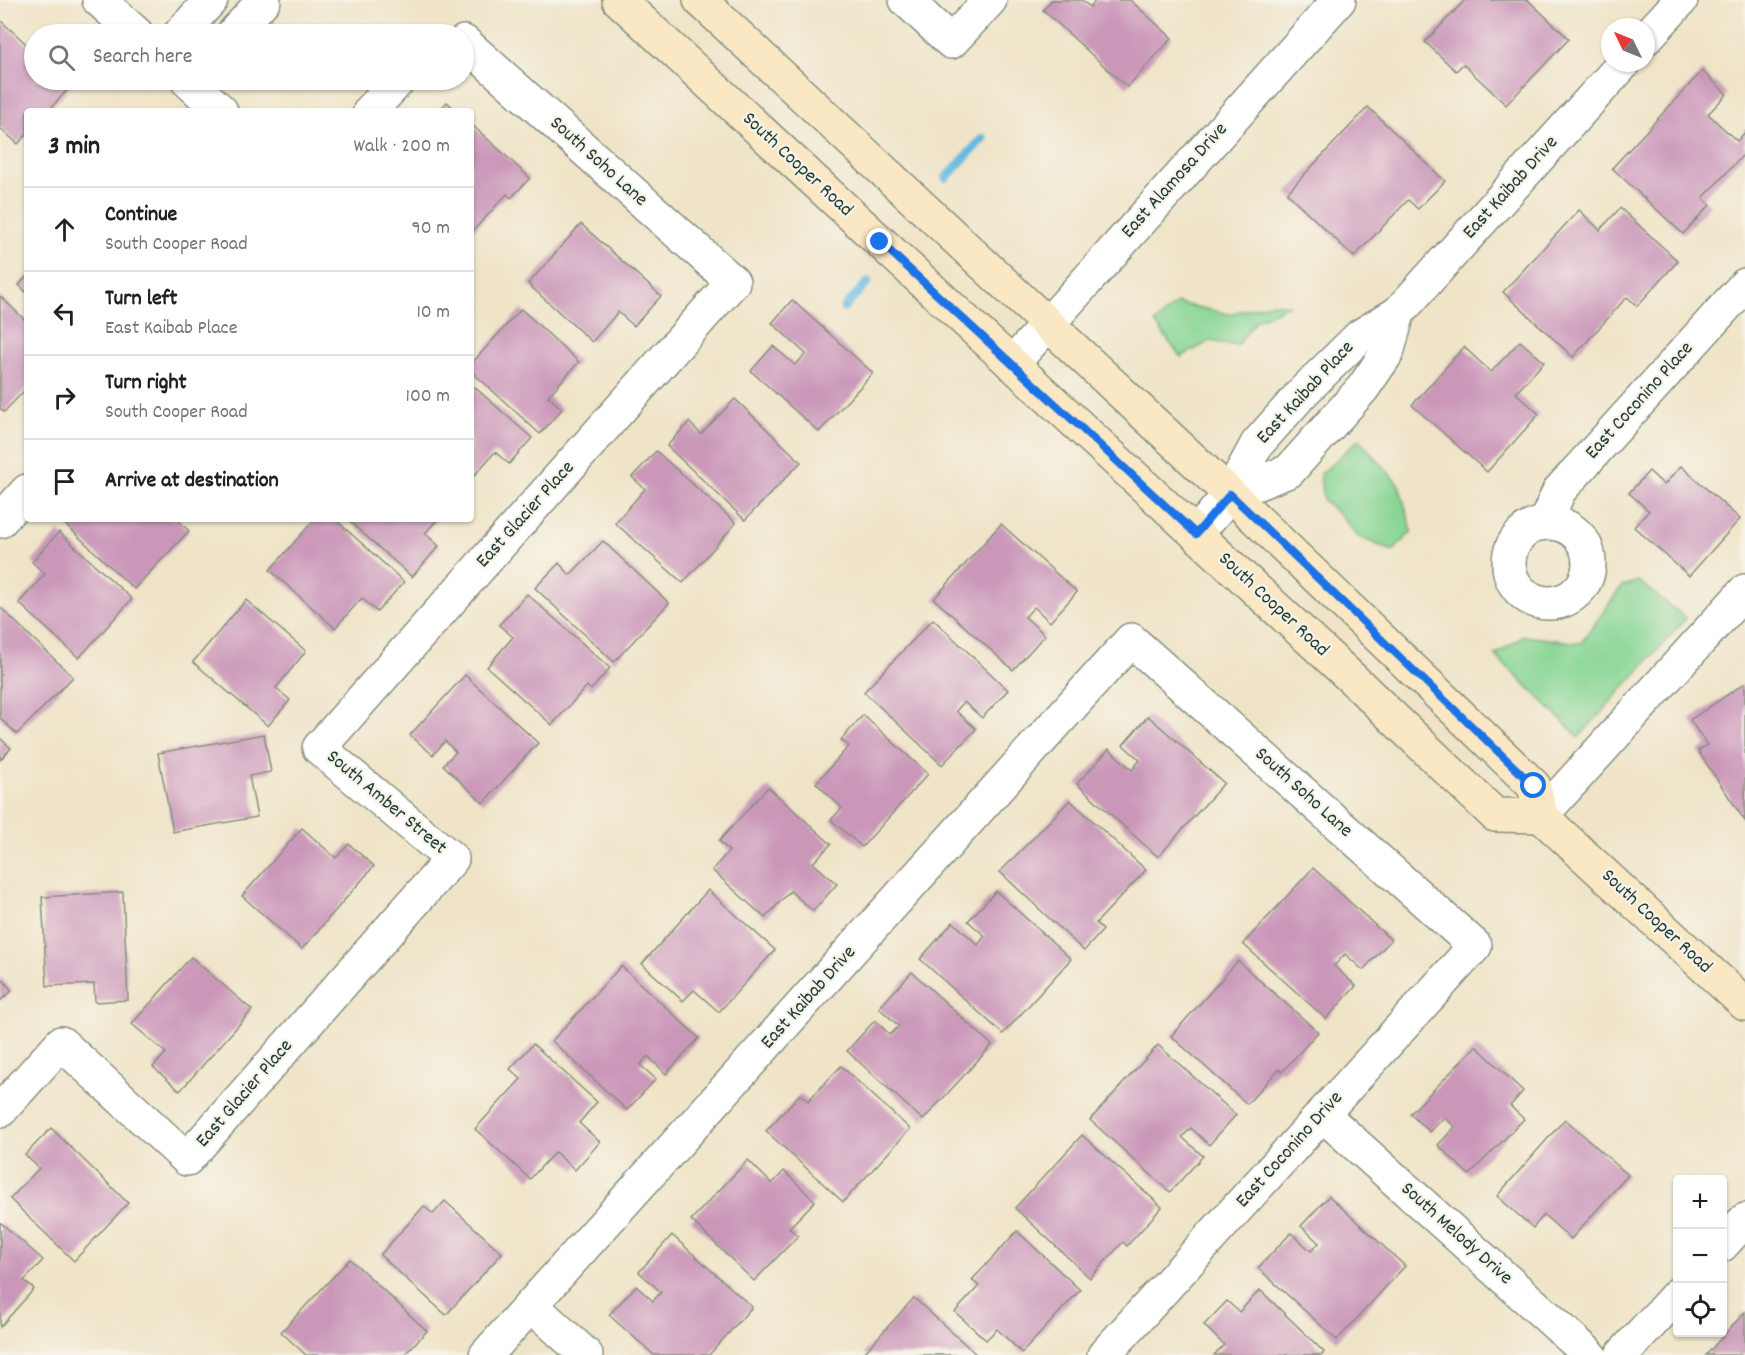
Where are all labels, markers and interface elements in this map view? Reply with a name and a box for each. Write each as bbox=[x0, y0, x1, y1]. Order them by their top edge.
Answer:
north arrow bbox=[1601, 18, 1655, 72]
search box bbox=[24, 24, 474, 90]
icon: search bbox=[45, 41, 78, 74]
text: Search here bbox=[93, 42, 192, 73]
street label: South Cooper Road bbox=[735, 106, 859, 224]
street label: South Soho Lane bbox=[543, 110, 653, 214]
street label: East Alamosa Drive bbox=[1115, 117, 1235, 245]
text: 3 min bbox=[48, 129, 100, 166]
street label: East Kaibab Drive bbox=[1457, 130, 1565, 246]
text: Walk · 200 m bbox=[354, 133, 450, 161]
text: Continue bbox=[105, 200, 177, 231]
icon: ahead bbox=[48, 213, 81, 246]
text: 90 m bbox=[412, 215, 450, 243]
route end bbox=[866, 228, 892, 254]
text: South Cooper Road bbox=[105, 231, 248, 259]
text: Turn left bbox=[105, 284, 177, 315]
icon: left bbox=[48, 297, 81, 330]
text: 10 m bbox=[416, 299, 450, 327]
text: East Kaibab Place bbox=[105, 315, 237, 343]
street label: East Kaibab Place bbox=[1251, 335, 1362, 451]
street label: East Coconino Place bbox=[1579, 336, 1701, 466]
text: Turn right bbox=[105, 368, 187, 399]
icon: right bbox=[48, 381, 81, 414]
text: 100 m bbox=[406, 383, 450, 411]
text: South Cooper Road bbox=[105, 399, 248, 427]
street label: East Glacier Place bbox=[470, 455, 582, 575]
icon: arrive bbox=[48, 465, 81, 498]
text: Arrive at destination bbox=[105, 466, 279, 497]
street label: South Cooper Road bbox=[1211, 546, 1335, 664]
street label: South Soho Lane bbox=[1248, 741, 1358, 845]
street label: South Amber Street bbox=[319, 744, 453, 862]
route start bbox=[1520, 772, 1546, 798]
street label: South Cooper Road bbox=[1594, 863, 1718, 981]
street label: East Kaibab Drive bbox=[755, 940, 863, 1056]
street label: East Glacier Place bbox=[190, 1033, 300, 1154]
street label: East Coconino Drive bbox=[1230, 1085, 1350, 1215]
map controls bbox=[1673, 1175, 1727, 1337]
button: + bbox=[1673, 1175, 1727, 1229]
street label: South Melody Drive bbox=[1394, 1176, 1518, 1292]
button: − bbox=[1673, 1229, 1727, 1283]
button: locate bbox=[1673, 1283, 1727, 1337]

